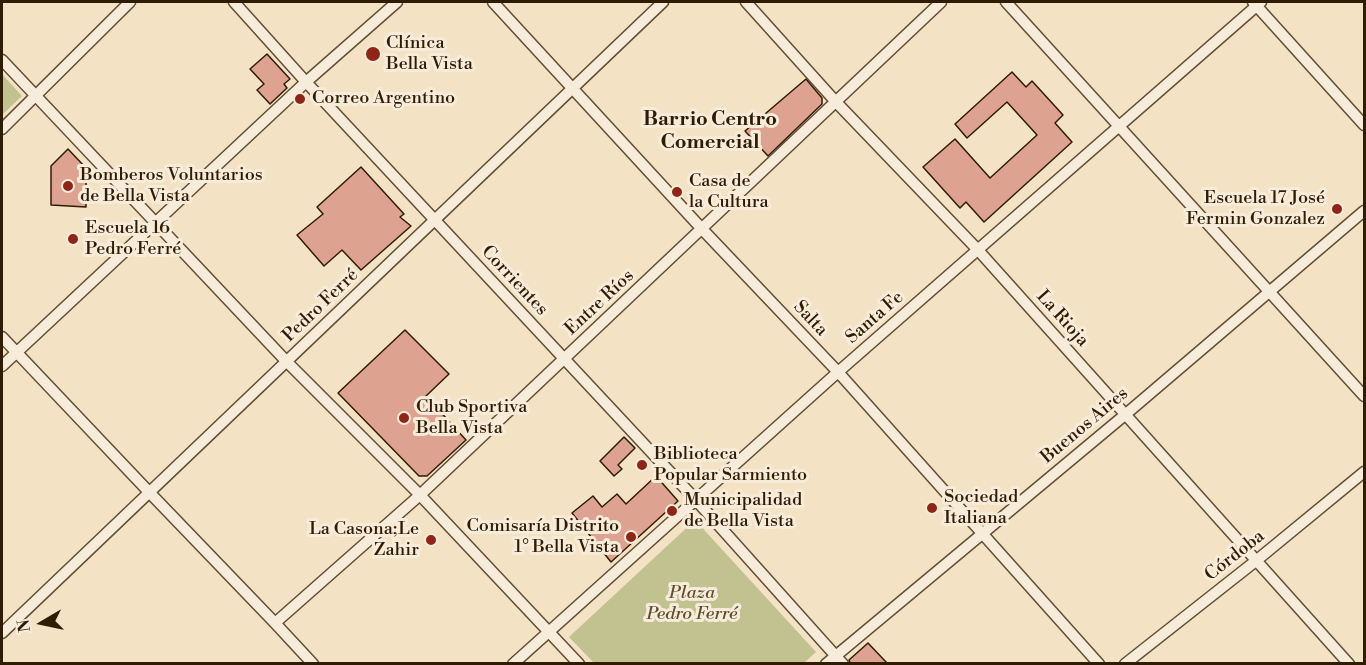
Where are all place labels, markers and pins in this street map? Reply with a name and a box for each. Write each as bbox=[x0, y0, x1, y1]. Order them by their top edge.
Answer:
place label: Clínica Bella Vista bbox=[386, 33, 473, 76]
marker: Clínica Bella Vista bbox=[364, 45, 382, 63]
place label: Correo Argentino bbox=[312, 88, 455, 110]
marker: Correo Argentino bbox=[293, 92, 307, 106]
place label: Bomberos Voluntarios de Bella Vista bbox=[80, 165, 263, 207]
place label: Casa de la Cultura bbox=[689, 171, 769, 213]
marker: Bomberos Voluntarios de Bella Vista bbox=[61, 179, 75, 193]
marker: Casa de la Cultura bbox=[670, 185, 684, 199]
place label: Escuela 17 José Fermin Gonzalez bbox=[1186, 188, 1325, 230]
marker: Escuela 17 José Fermin Gonzalez bbox=[1330, 202, 1344, 216]
place label: Escuela 16 Pedro Ferré bbox=[85, 218, 181, 260]
marker: Escuela 16 Pedro Ferré bbox=[66, 232, 80, 246]
place label: Club Sportiva Bella Vista bbox=[416, 397, 527, 440]
marker: Club Sportiva Bella Vista bbox=[397, 411, 411, 425]
place label: Biblioteca Popular Sarmiento bbox=[654, 444, 807, 486]
marker: Biblioteca Popular Sarmiento bbox=[635, 458, 649, 472]
place label: Sociedad Italiana bbox=[944, 487, 1018, 530]
place label: Municipalidad de Bella Vista bbox=[684, 490, 802, 532]
marker: Sociedad Italiana bbox=[925, 501, 939, 515]
marker: Municipalidad de Bella Vista bbox=[665, 504, 679, 518]
place label: Comisaría Distrito 1° Bella Vista bbox=[466, 516, 619, 558]
place label: La Casona;Le Zahir bbox=[309, 519, 419, 562]
marker: Comisaría Distrito 1° Bella Vista bbox=[624, 530, 638, 544]
marker: La Casona;Le Zahir bbox=[424, 533, 438, 547]

